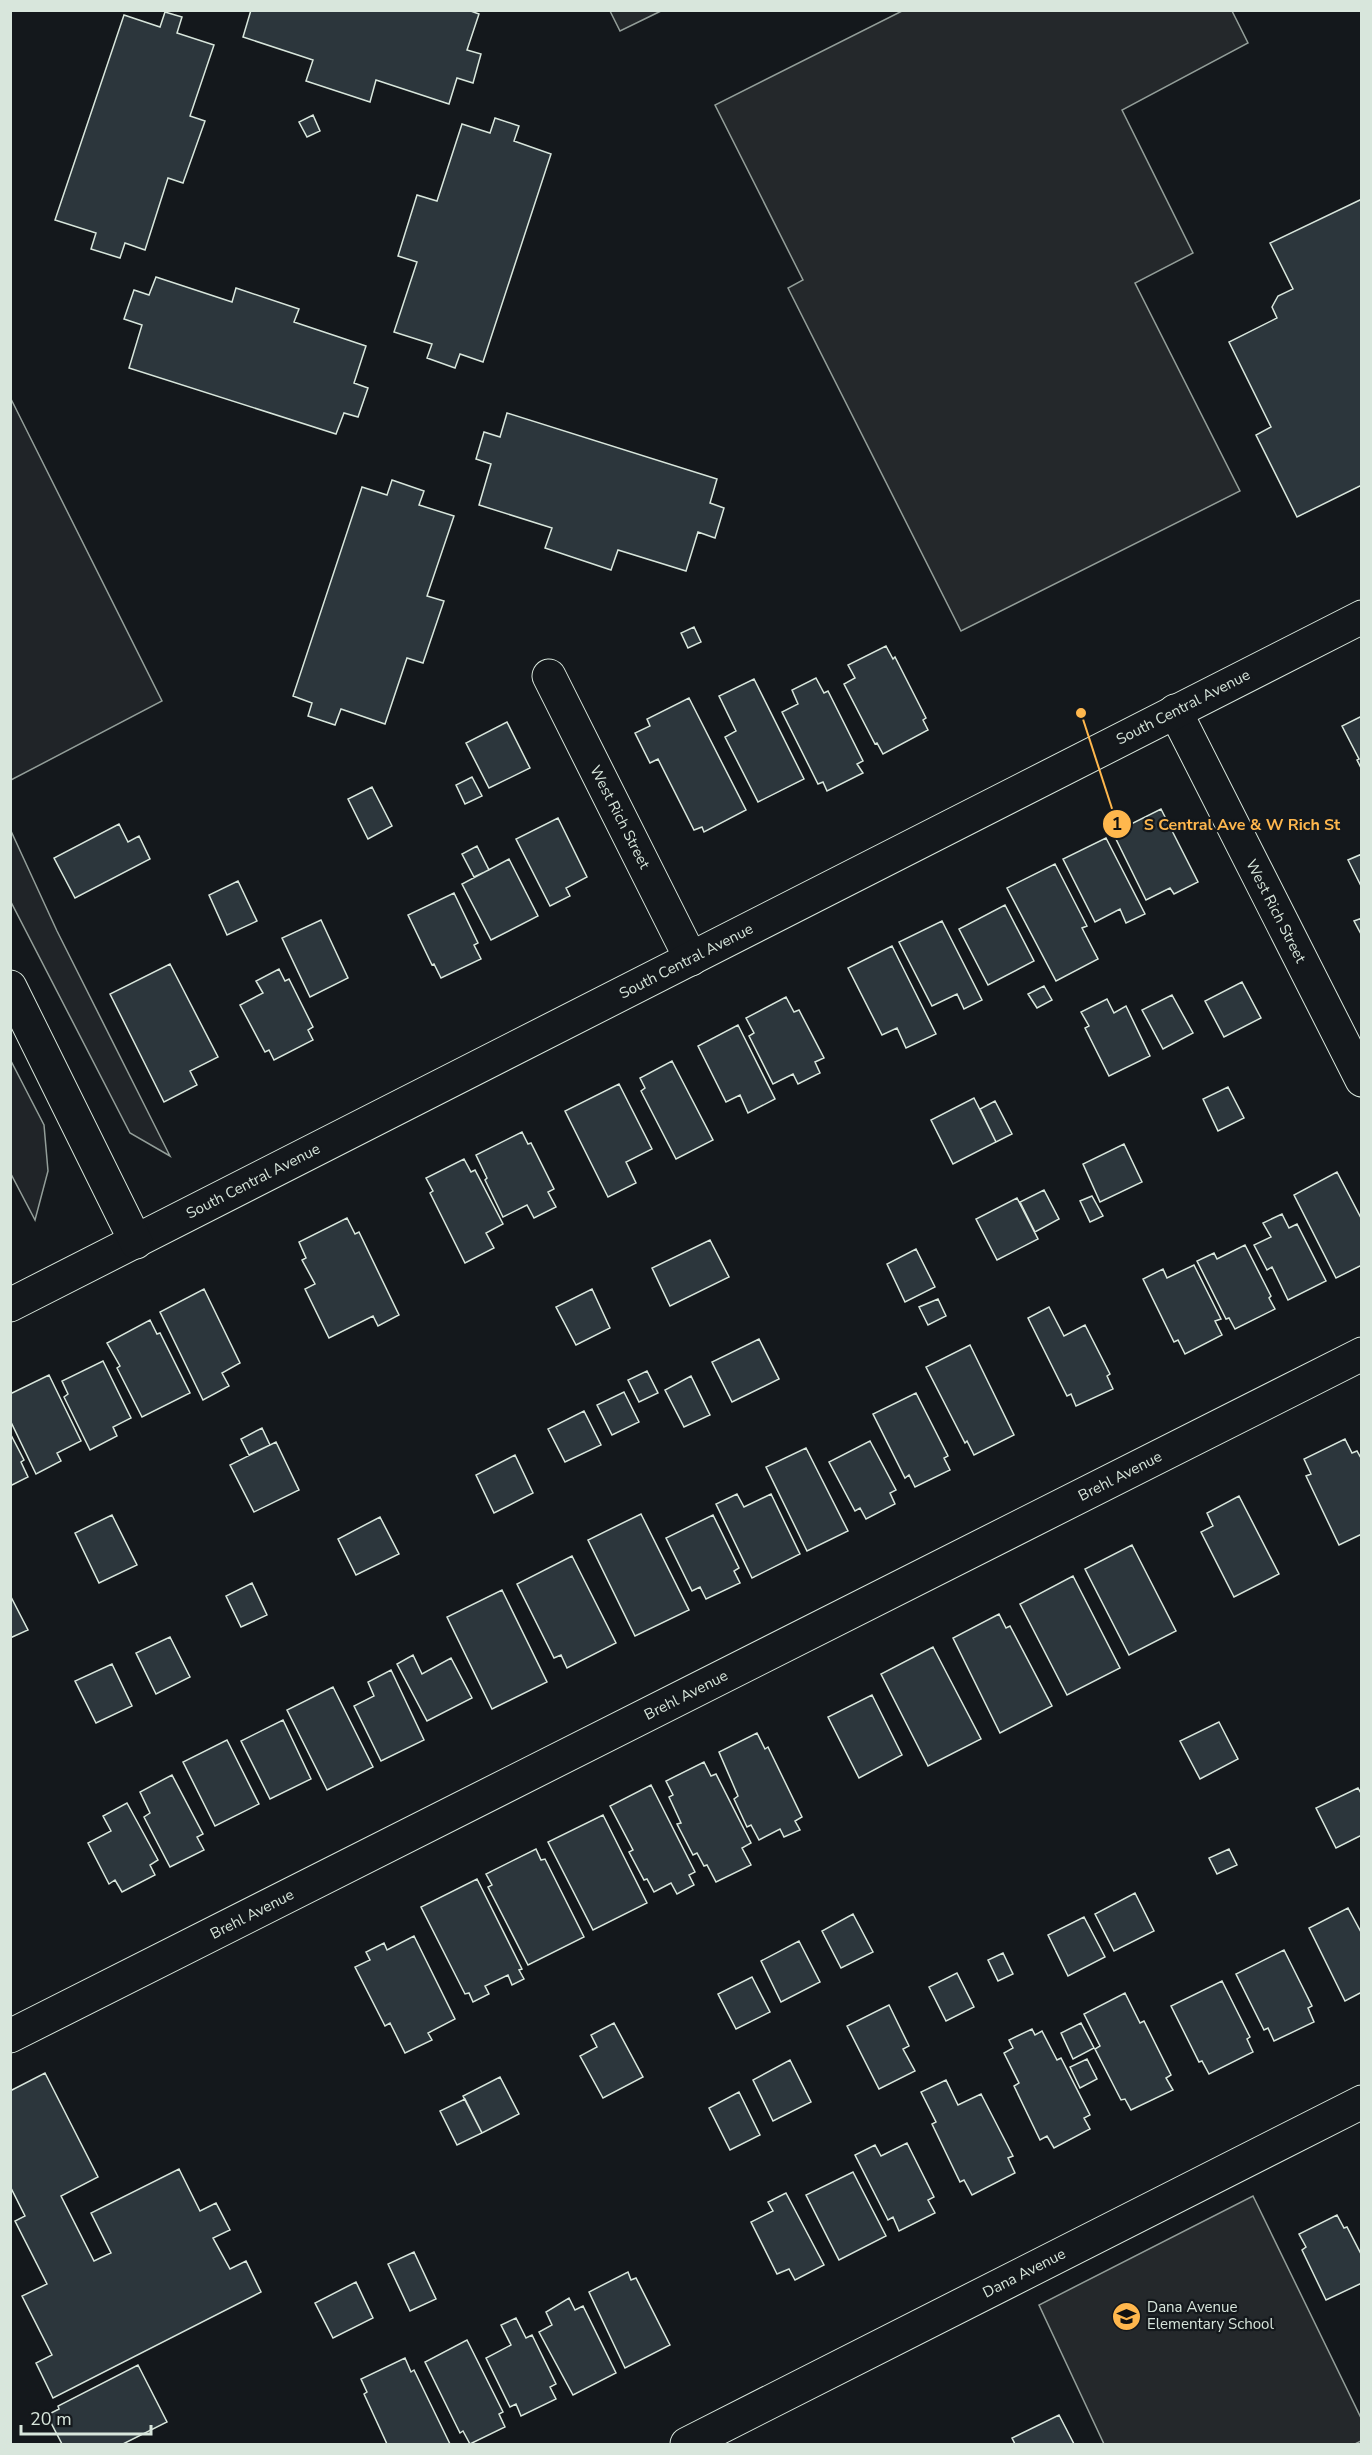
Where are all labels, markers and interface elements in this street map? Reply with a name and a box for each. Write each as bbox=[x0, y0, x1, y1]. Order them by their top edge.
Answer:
street label: South Central Avenue bbox=[1113, 665, 1253, 749]
street label: West Rich Street bbox=[585, 762, 655, 873]
callout: S Central Ave & W Rich St bbox=[1102, 807, 1353, 841]
text: 1 bbox=[1112, 812, 1122, 836]
text: S Central Ave & W Rich St bbox=[1144, 814, 1341, 836]
street label: West Rich Street bbox=[1241, 856, 1311, 967]
street label: South Central Avenue bbox=[616, 919, 756, 1003]
street label: South Central Avenue bbox=[183, 1139, 323, 1223]
street label: Brehl Avenue bbox=[1075, 1446, 1165, 1506]
street label: Brehl Avenue bbox=[641, 1665, 731, 1725]
street label: Brehl Avenue bbox=[207, 1884, 297, 1944]
street label: Dana Avenue bbox=[979, 2244, 1069, 2302]
place label: Dana Avenue Elementary School bbox=[1147, 2297, 1274, 2334]
school or university icon: Dana Avenue Elementary School bbox=[1110, 2300, 1142, 2332]
scale bar bbox=[21, 2398, 152, 2436]
text: 20 m bbox=[30, 2407, 72, 2431]

